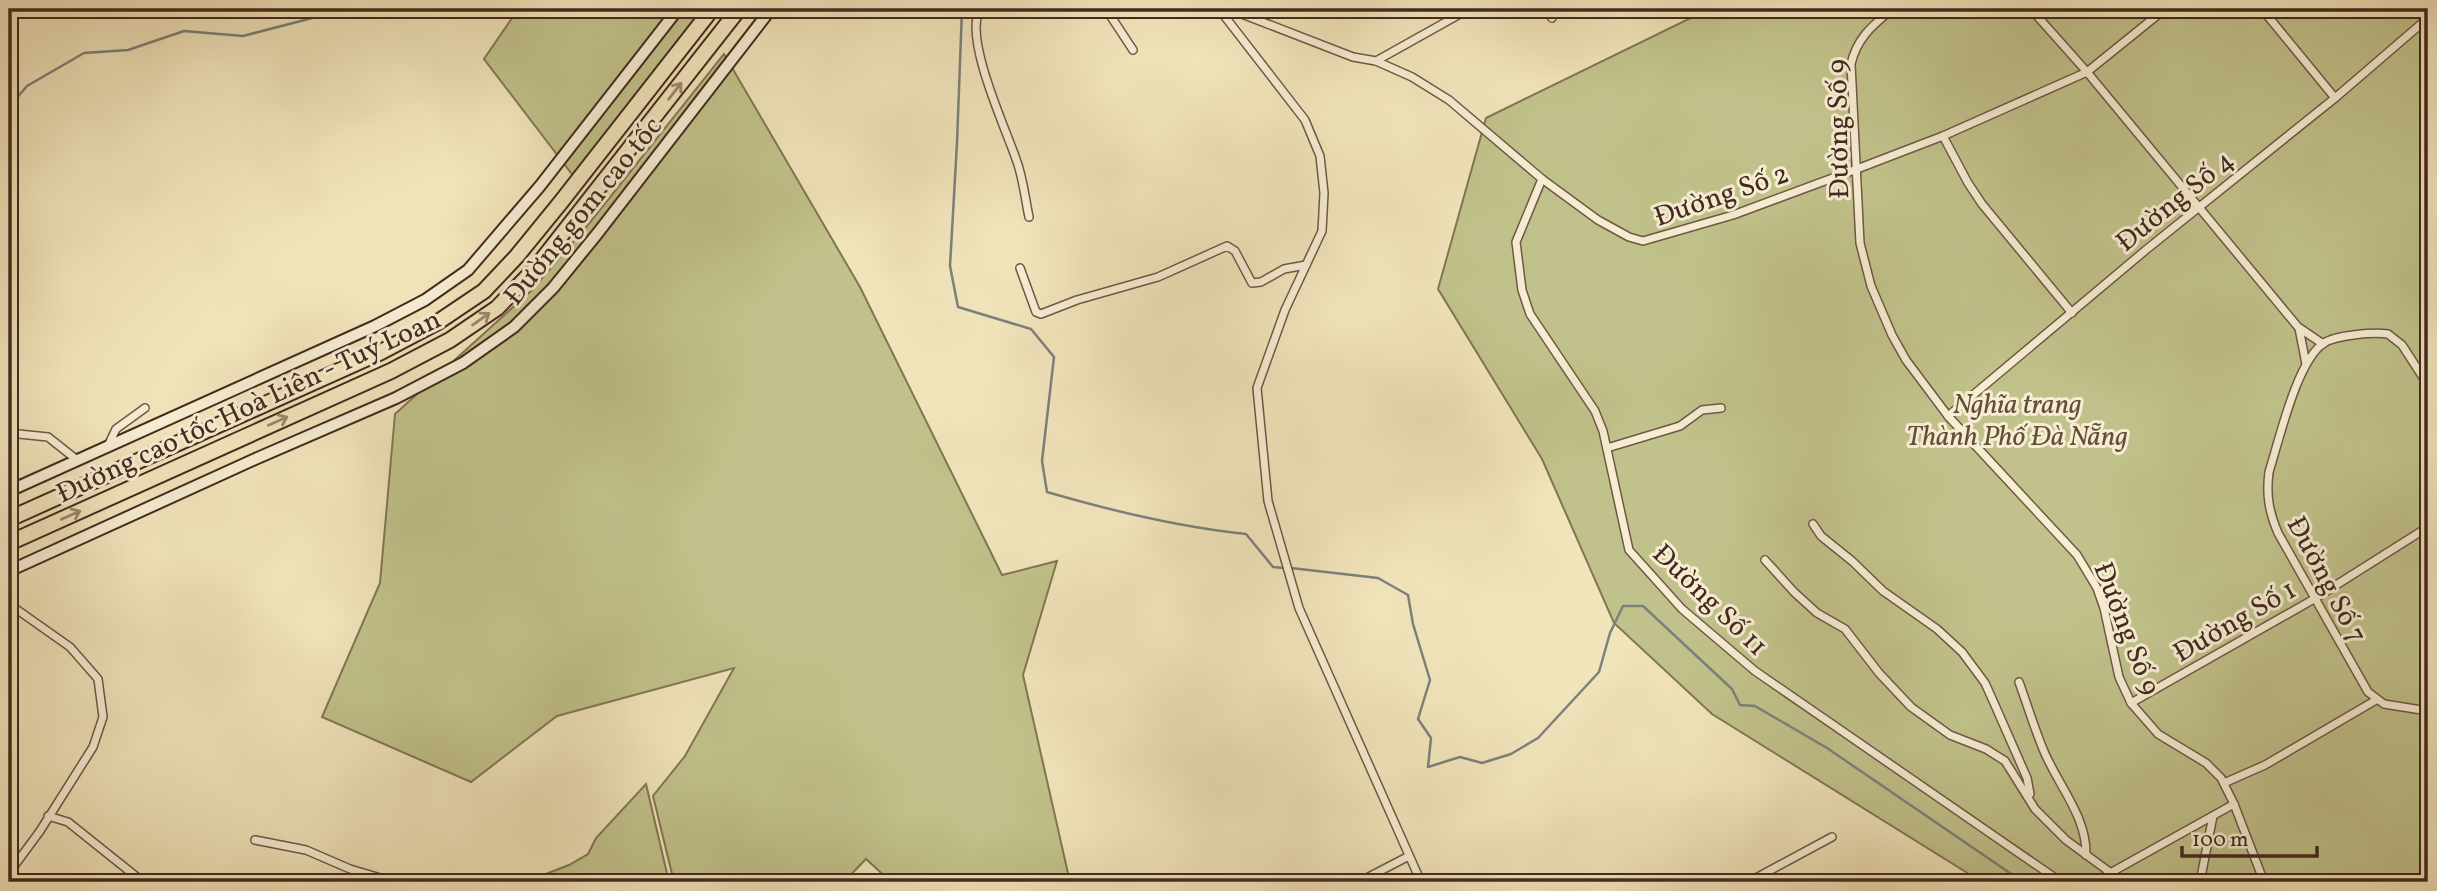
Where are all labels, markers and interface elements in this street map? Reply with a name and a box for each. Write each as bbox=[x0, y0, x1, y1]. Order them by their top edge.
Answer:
street label: Đường Số 9 bbox=[1819, 59, 1860, 199]
one-way arrow bbox=[668, 82, 683, 100]
street label: Đường gom cao tốc bbox=[496, 109, 672, 314]
street label: Đường Số 4 bbox=[2108, 142, 2243, 262]
street label: Đường Số 2 bbox=[1649, 155, 1794, 238]
street label: Đường cao tốc Hoà Liên - Tuý Loan bbox=[50, 301, 448, 514]
one-way arrow bbox=[471, 312, 490, 326]
park label: Nghĩa trang Thành Phố Đà Nẵng bbox=[1906, 386, 2128, 457]
one-way arrow bbox=[267, 414, 288, 427]
one-way arrow bbox=[60, 508, 81, 521]
street label: Đường Số 7 bbox=[2276, 510, 2376, 651]
street label: Đường Số 11 bbox=[1643, 536, 1776, 666]
street label: Đường Số 9 bbox=[2082, 557, 2169, 701]
street label: Đường Số 1 bbox=[2167, 571, 2304, 673]
scale bar bbox=[2182, 814, 2316, 858]
text: 100 m bbox=[2192, 826, 2249, 855]

